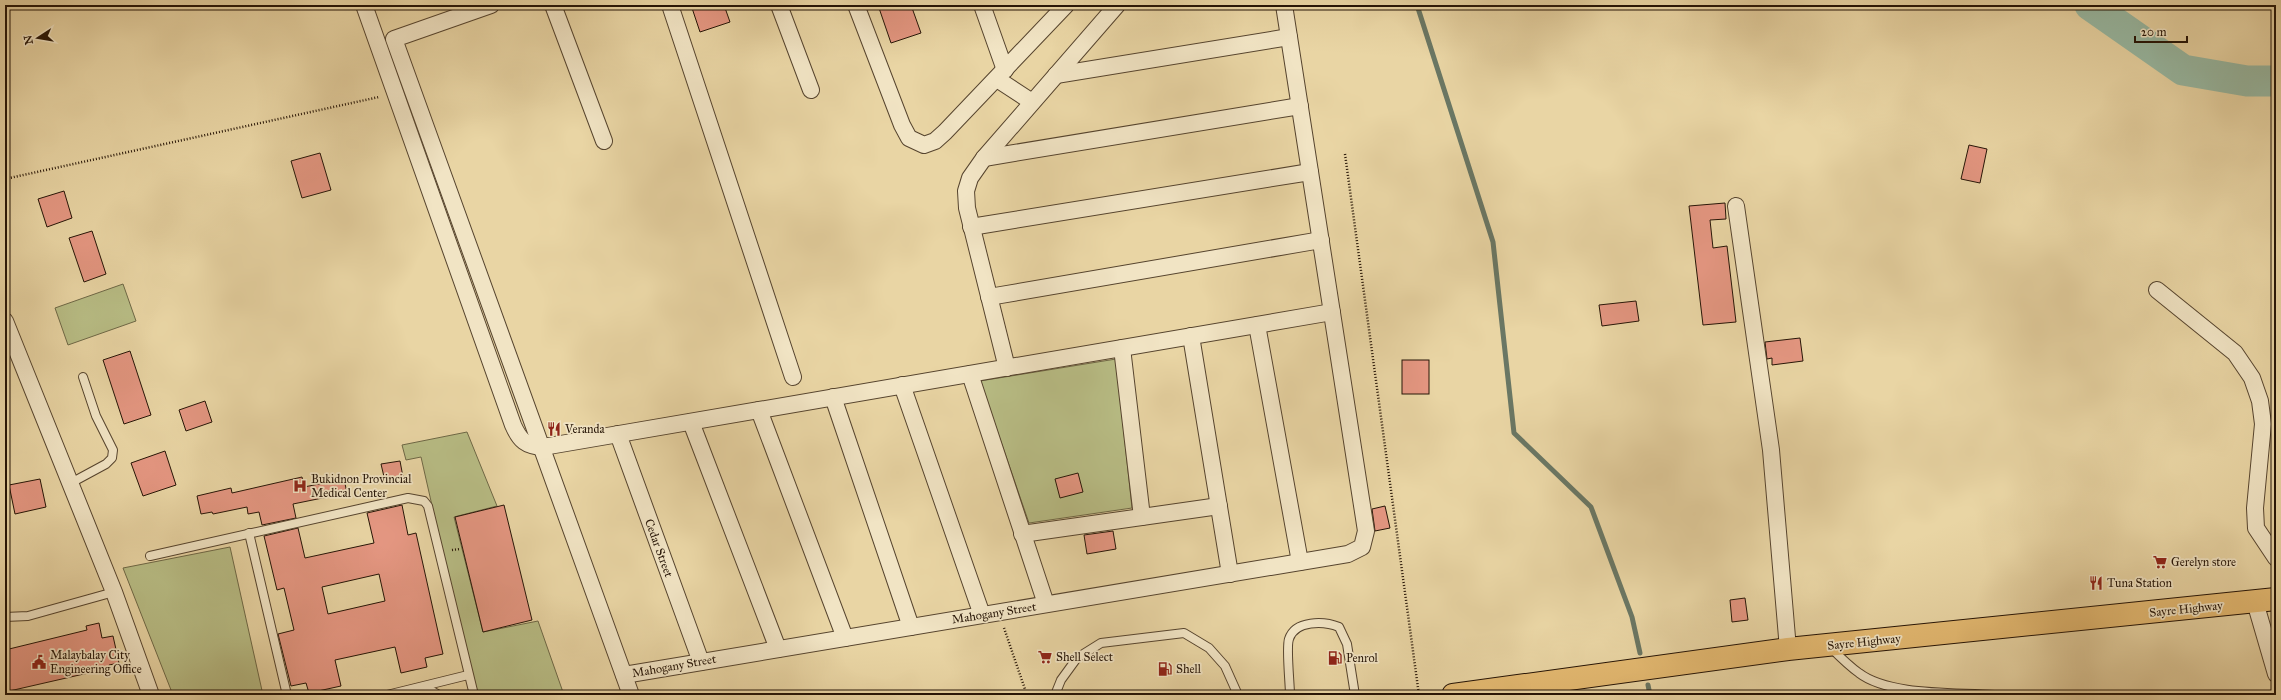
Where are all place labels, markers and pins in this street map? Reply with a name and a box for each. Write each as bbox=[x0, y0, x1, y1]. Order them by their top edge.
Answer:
restaurant icon: Veranda bbox=[546, 421, 562, 437]
place label: Veranda bbox=[564, 422, 606, 436]
place label: Bukidnon Provincial Medical Center bbox=[311, 472, 412, 500]
hospital icon: Bukidnon Provincial Medical Center bbox=[292, 478, 308, 494]
supermarket icon: Gerelyn store bbox=[2152, 554, 2168, 570]
place label: Gerelyn store bbox=[2171, 555, 2236, 569]
restaurant icon: Tuna Station bbox=[2088, 575, 2104, 591]
place label: Tuna Station bbox=[2107, 576, 2172, 590]
place label: Malaybalay City Engineering Office bbox=[50, 648, 142, 677]
supermarket icon: Shell Select bbox=[1037, 649, 1053, 665]
place label: Shell Select bbox=[1056, 650, 1114, 664]
fuel station icon: Penrol bbox=[1327, 650, 1343, 666]
place label: Penrol bbox=[1346, 651, 1379, 665]
public building icon: Malaybalay City Engineering Office bbox=[31, 654, 47, 670]
fuel station icon: Shell bbox=[1157, 661, 1173, 677]
place label: Shell bbox=[1176, 662, 1202, 676]

